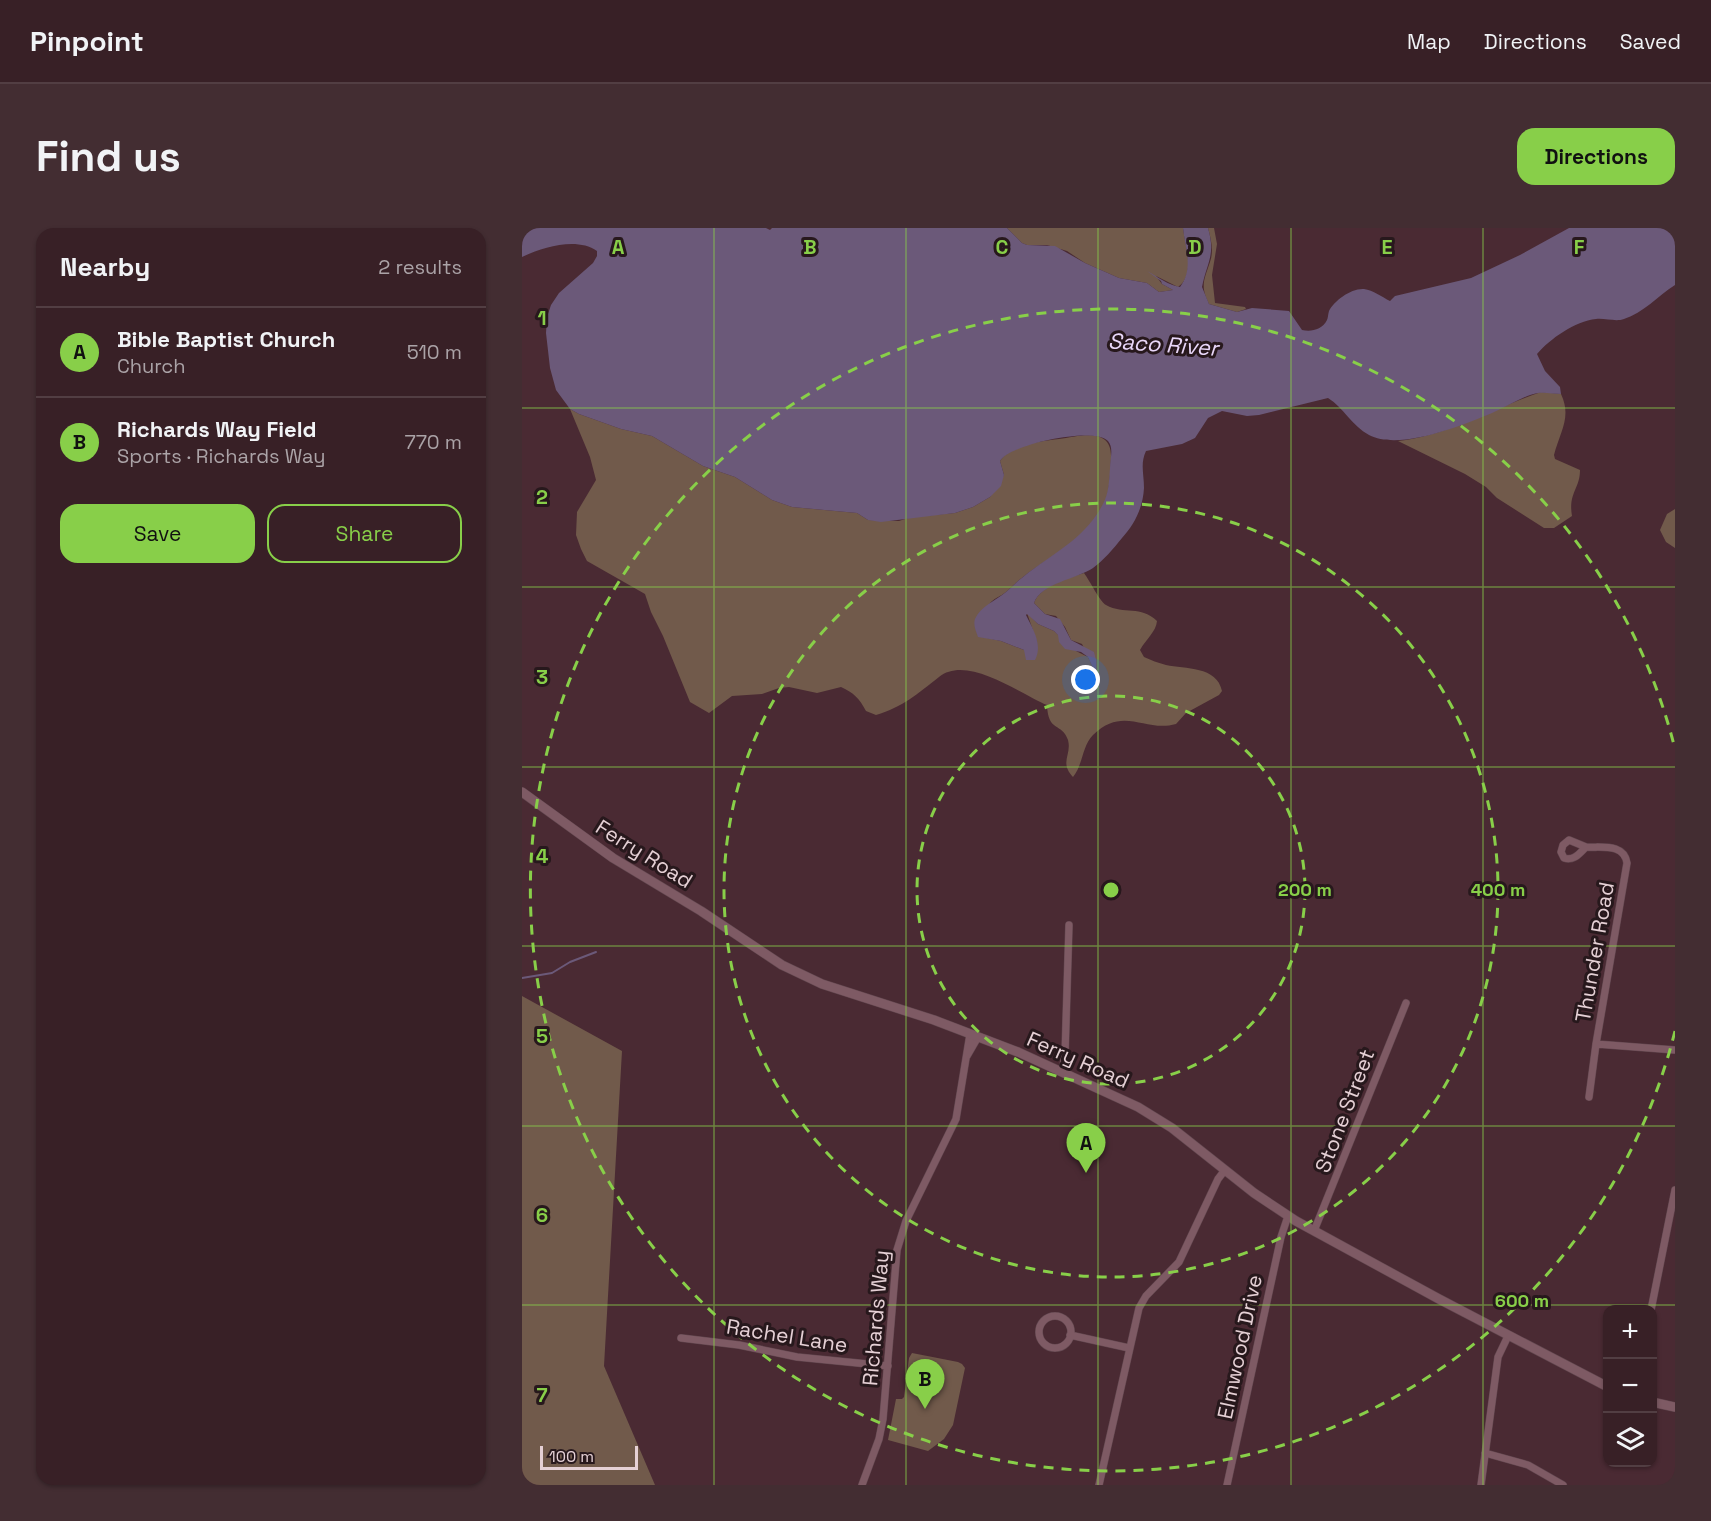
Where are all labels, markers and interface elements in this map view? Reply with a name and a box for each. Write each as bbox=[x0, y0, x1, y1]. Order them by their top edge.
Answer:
text: Pinpoint bbox=[30, 23, 144, 59]
text: Map bbox=[1407, 28, 1451, 55]
text: Directions bbox=[1484, 28, 1587, 55]
text: Saved bbox=[1620, 28, 1681, 55]
button: Directions bbox=[1517, 128, 1675, 185]
text: Find us bbox=[36, 130, 181, 183]
text: A bbox=[612, 234, 625, 260]
text: B bbox=[803, 234, 817, 260]
text: C bbox=[996, 234, 1009, 260]
text: D bbox=[1188, 234, 1202, 260]
text: E bbox=[1381, 234, 1393, 260]
text: F bbox=[1574, 234, 1585, 260]
text: Nearby bbox=[60, 250, 150, 284]
text: 2 results bbox=[378, 254, 462, 280]
text: 1 bbox=[537, 305, 547, 331]
text: Bible Baptist Church bbox=[117, 325, 335, 353]
water label: Saco River bbox=[1107, 326, 1222, 362]
text: A bbox=[73, 339, 86, 365]
text: 510 m bbox=[407, 339, 462, 365]
text: Church bbox=[117, 353, 186, 379]
text: Richards Way Field bbox=[117, 415, 317, 443]
text: B bbox=[73, 429, 86, 455]
text: 770 m bbox=[404, 429, 462, 455]
text: Sports · Richards Way bbox=[117, 443, 325, 469]
text: 2 bbox=[536, 484, 548, 510]
button: Save bbox=[60, 504, 255, 563]
button: Share bbox=[267, 504, 462, 563]
text: 3 bbox=[536, 664, 548, 690]
your location bbox=[1071, 665, 1100, 694]
street label: Ferry Road bbox=[591, 813, 698, 894]
text: 4 bbox=[536, 843, 549, 869]
text: 200 m bbox=[1278, 878, 1332, 901]
text: 400 m bbox=[1471, 878, 1525, 901]
centre of rings bbox=[1101, 880, 1121, 900]
street label: Thunder Road bbox=[1569, 880, 1620, 1024]
text: 5 bbox=[536, 1023, 548, 1049]
street label: Ferry Road bbox=[1023, 1025, 1134, 1094]
street label: Stone Street bbox=[1309, 1045, 1380, 1176]
pin: A bbox=[1066, 1124, 1106, 1173]
text: 6 bbox=[536, 1202, 548, 1228]
street label: Richards Way bbox=[856, 1249, 895, 1387]
street label: Elmwood Drive bbox=[1211, 1272, 1268, 1421]
text: 600 m bbox=[1495, 1289, 1549, 1312]
map controls bbox=[1603, 1305, 1657, 1467]
button: + bbox=[1603, 1305, 1657, 1359]
street label: Rachel Lane bbox=[725, 1313, 850, 1358]
button: − bbox=[1603, 1359, 1657, 1413]
pin: B bbox=[906, 1360, 944, 1409]
text: 7 bbox=[536, 1382, 548, 1408]
button: layers bbox=[1603, 1413, 1657, 1467]
scale bar bbox=[540, 1443, 638, 1470]
text: 100 m bbox=[549, 1446, 594, 1467]

